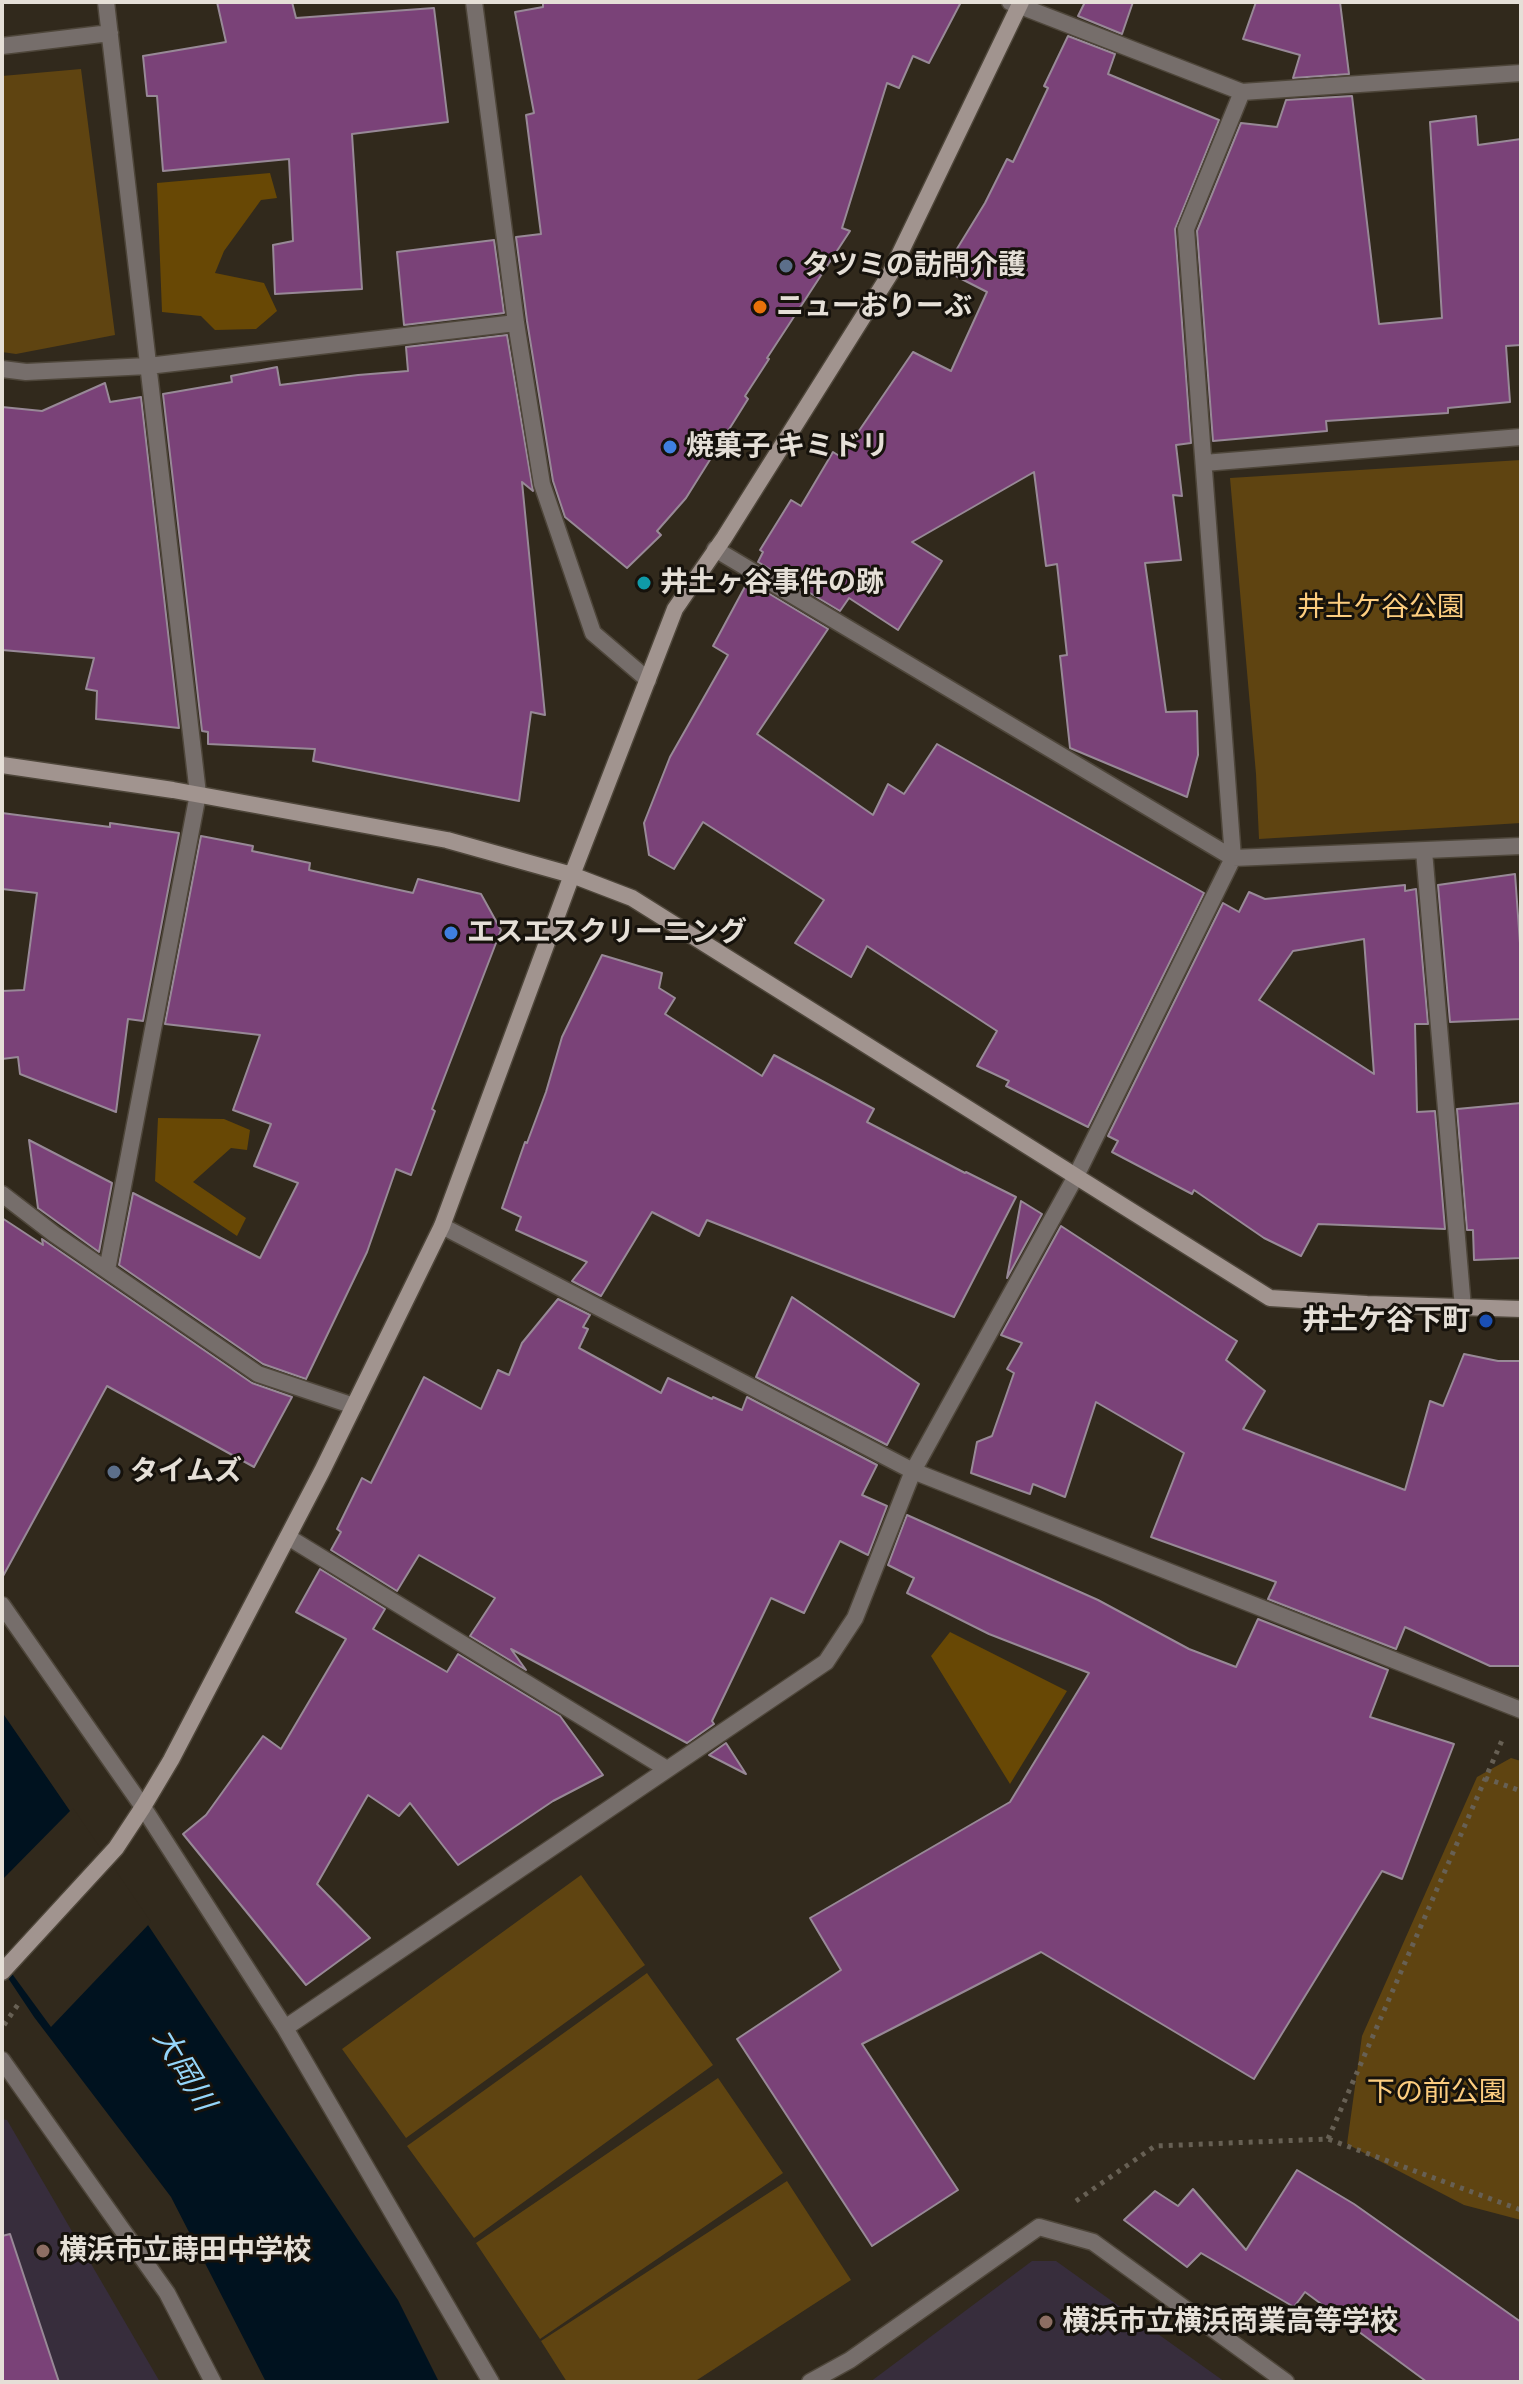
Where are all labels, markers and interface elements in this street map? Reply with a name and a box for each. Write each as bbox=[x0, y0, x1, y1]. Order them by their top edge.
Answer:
place label: タツミの訪問介護 bbox=[802, 249, 1026, 283]
marker: タツミの訪問介護 bbox=[777, 257, 795, 275]
place label: ニューおりーぶ bbox=[776, 290, 972, 324]
marker: ニューおりーぶ bbox=[751, 298, 769, 316]
place label: 焼菓子 キミドリ bbox=[686, 430, 889, 464]
marker: 焼菓子 キミドリ bbox=[661, 438, 679, 456]
place label: 井土ヶ谷事件の跡 bbox=[660, 566, 884, 600]
marker: 井土ヶ谷事件の跡 bbox=[635, 574, 653, 592]
park label: 井土ケ谷公園 bbox=[1297, 591, 1465, 625]
place label: エスエスクリーニング bbox=[467, 916, 747, 950]
marker: エスエスクリーニング bbox=[442, 924, 460, 942]
place label: 井土ケ谷下町 bbox=[1302, 1304, 1470, 1338]
marker: 井土ケ谷下町 bbox=[1477, 1312, 1495, 1330]
place label: タイムズ bbox=[130, 1455, 242, 1489]
marker: タイムズ bbox=[105, 1463, 123, 1481]
water label: 大岡川 bbox=[144, 2022, 222, 2118]
park label: 下の前公園 bbox=[1367, 2076, 1507, 2110]
place label: 横浜市立蒔田中学校 bbox=[59, 2234, 311, 2268]
marker: 横浜市立蒔田中学校 bbox=[34, 2242, 52, 2260]
place label: 横浜市立横浜商業高等学校 bbox=[1062, 2305, 1398, 2339]
marker: 横浜市立横浜商業高等学校 bbox=[1037, 2313, 1055, 2331]

